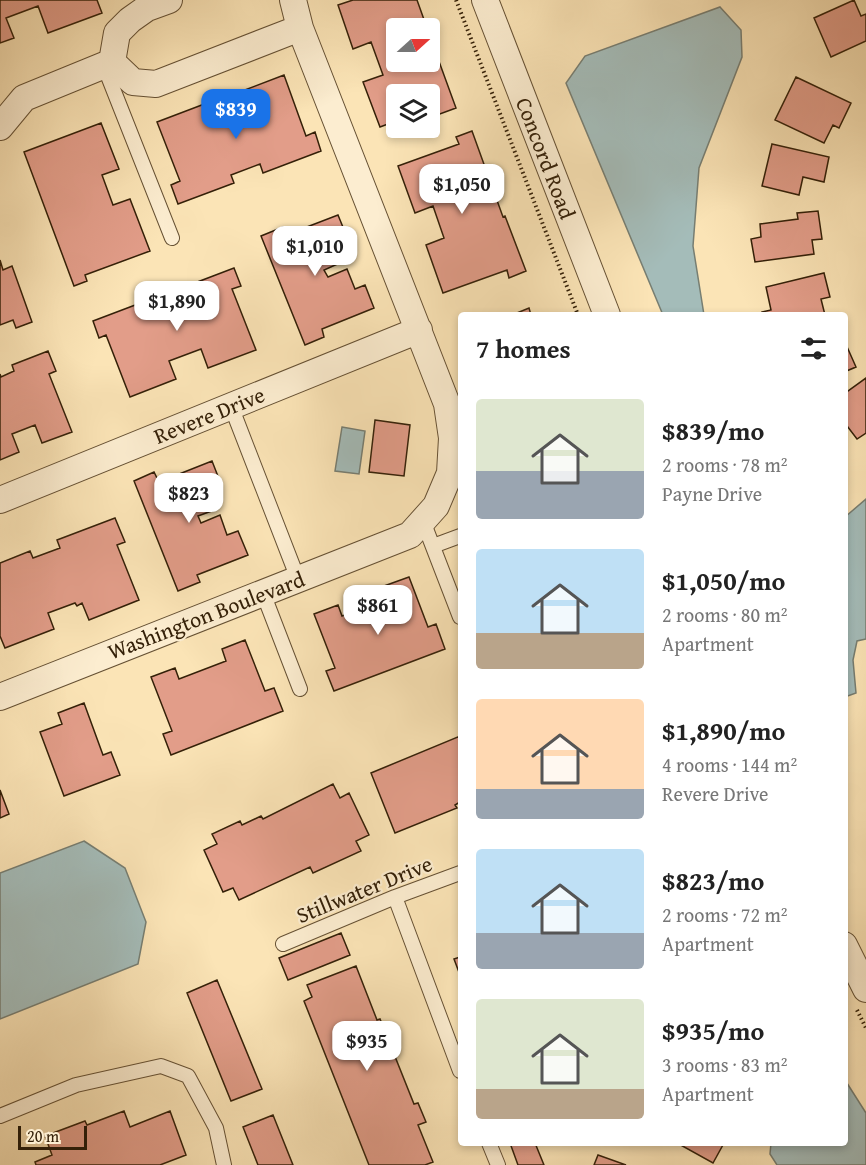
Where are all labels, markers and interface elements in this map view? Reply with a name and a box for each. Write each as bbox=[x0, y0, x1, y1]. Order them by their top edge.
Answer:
north arrow bbox=[386, 18, 440, 72]
map controls bbox=[386, 18, 440, 138]
button: layers bbox=[386, 84, 440, 138]
pin: $839 bbox=[200, 89, 272, 140]
street label: Concord Road bbox=[508, 93, 584, 224]
text: $839 bbox=[215, 94, 257, 123]
pin: $1,050 bbox=[413, 164, 511, 215]
text: $1,050 bbox=[433, 169, 491, 198]
pin: $1,010 bbox=[266, 226, 364, 277]
text: $1,010 bbox=[286, 231, 344, 260]
pin: $1,890 bbox=[128, 281, 226, 332]
text: $1,890 bbox=[148, 286, 206, 315]
text: 7 homes bbox=[476, 329, 571, 368]
icon: filters bbox=[797, 332, 830, 365]
street label: Revere Drive bbox=[149, 378, 269, 452]
text: $839/mo bbox=[662, 411, 764, 450]
icon: home bbox=[524, 423, 596, 495]
text: 2 rooms · 78 m² bbox=[662, 450, 788, 479]
pin: $823 bbox=[153, 473, 225, 524]
text: $823 bbox=[168, 478, 210, 507]
text: Payne Drive bbox=[662, 479, 762, 508]
text: $1,050/mo bbox=[662, 561, 785, 600]
street label: Washington Boulevard bbox=[103, 563, 309, 667]
icon: home bbox=[524, 573, 596, 645]
pin: $861 bbox=[342, 585, 414, 636]
text: $861 bbox=[357, 590, 399, 619]
text: 2 rooms · 80 m² bbox=[662, 600, 788, 629]
text: Apartment bbox=[662, 629, 754, 658]
text: $1,890/mo bbox=[662, 711, 785, 750]
icon: home bbox=[524, 723, 596, 795]
text: 4 rooms · 144 m² bbox=[662, 750, 797, 779]
text: Revere Drive bbox=[662, 779, 768, 808]
street label: Stillwater Drive bbox=[291, 847, 437, 931]
text: $823/mo bbox=[662, 861, 764, 900]
icon: home bbox=[524, 873, 596, 945]
text: 2 rooms · 72 m² bbox=[662, 900, 788, 929]
text: Apartment bbox=[662, 929, 754, 958]
text: $935/mo bbox=[662, 1011, 764, 1050]
pin: $935 bbox=[331, 1021, 403, 1072]
icon: home bbox=[524, 1023, 596, 1095]
text: $935 bbox=[346, 1026, 388, 1055]
text: 3 rooms · 83 m² bbox=[662, 1050, 788, 1079]
text: Apartment bbox=[662, 1079, 754, 1108]
scale bar bbox=[18, 1123, 87, 1150]
text: 20 m bbox=[27, 1124, 59, 1148]

